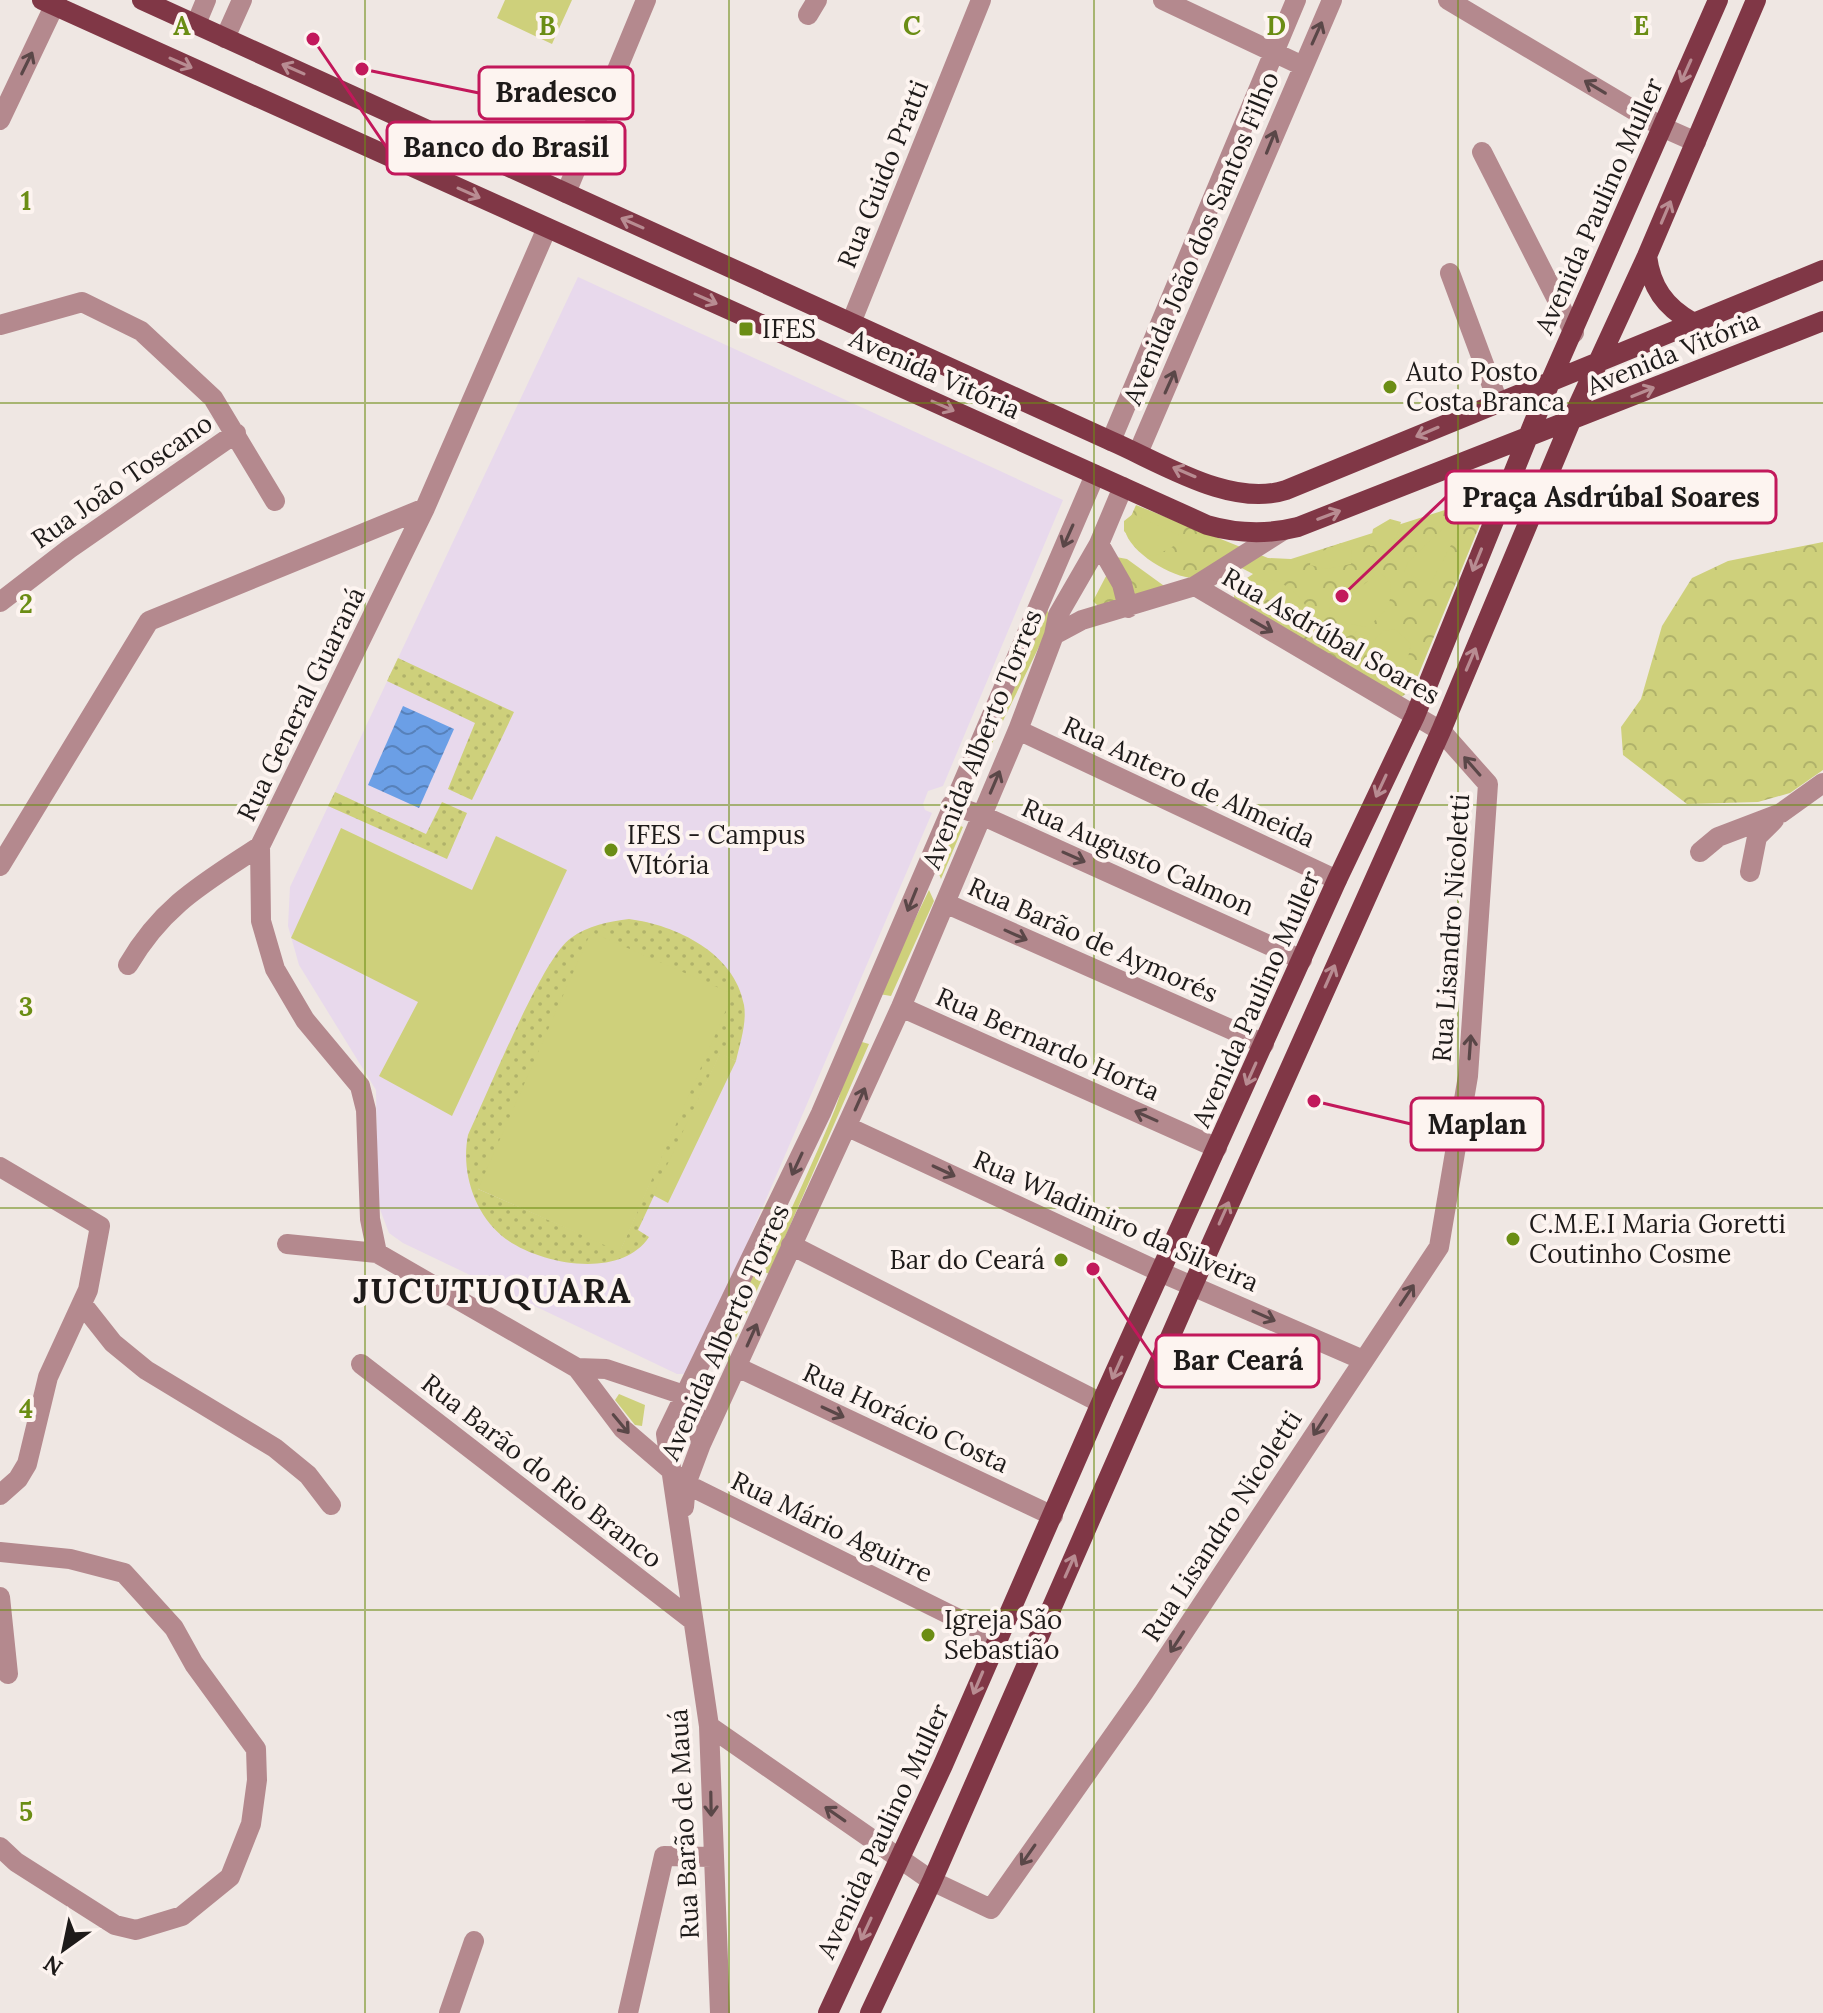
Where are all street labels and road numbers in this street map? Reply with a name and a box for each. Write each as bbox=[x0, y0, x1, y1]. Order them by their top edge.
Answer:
street label: Avenida João dos Santos Filho bbox=[1115, 66, 1286, 410]
street label: Avenida Paulino Muller bbox=[1527, 72, 1670, 340]
street label: Rua Guido Pratti bbox=[830, 75, 935, 273]
street label: Avenida Vitória bbox=[1581, 303, 1764, 403]
street label: Avenida Vitória bbox=[844, 321, 1026, 426]
street label: Rua João Toscano bbox=[25, 406, 218, 555]
street label: Rua Asdrúbal Soares bbox=[1217, 560, 1446, 711]
street label: Rua General Guaraná bbox=[229, 581, 372, 826]
street label: Avenida Alberto Torres bbox=[914, 604, 1049, 874]
street label: Rua Antero de Almeida bbox=[1058, 709, 1321, 855]
street label: Rua Augusto Calmon bbox=[1017, 790, 1260, 923]
street label: Rua Lisandro Nicoletti bbox=[1425, 793, 1476, 1063]
street label: Avenida Paulino Muller bbox=[1184, 865, 1327, 1133]
street label: Rua Barão de Aymorés bbox=[963, 870, 1223, 1010]
street label: Rua Bernardo Horta bbox=[931, 979, 1165, 1108]
street label: Rua Wladimiro da Silveira bbox=[968, 1143, 1264, 1298]
street label: Avenida Alberto Torres bbox=[653, 1199, 796, 1466]
street label: Rua Horácio Costa bbox=[798, 1355, 1015, 1480]
street label: Rua Barão do Rio Branco bbox=[415, 1366, 669, 1575]
street label: Rua Lisandro Nicoletti bbox=[1134, 1404, 1309, 1648]
street label: Rua Mário Aguirre bbox=[726, 1464, 938, 1590]
street label: Avenida Paulino Muller bbox=[809, 1698, 956, 1964]
street label: Rua Barão de Mauá bbox=[661, 1708, 706, 1940]

